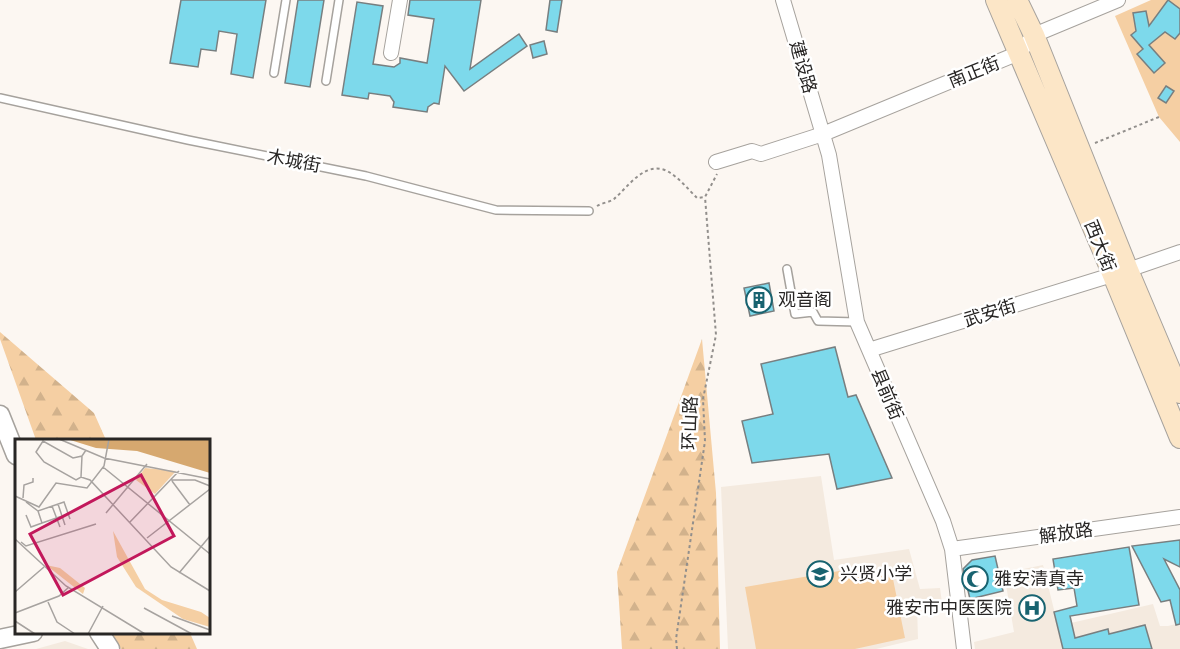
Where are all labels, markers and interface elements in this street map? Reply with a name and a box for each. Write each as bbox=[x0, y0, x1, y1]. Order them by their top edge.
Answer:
street label: 建设路 bbox=[786, 38, 822, 96]
street label: 南正街 bbox=[944, 51, 1003, 91]
street label: 木城街 bbox=[266, 144, 323, 176]
street label: 西大街 bbox=[1081, 216, 1121, 275]
building icon: 观音阁 bbox=[744, 285, 774, 315]
place label: 观音阁 bbox=[778, 288, 832, 310]
street label: 武安街 bbox=[961, 294, 1019, 330]
street label: 县前街 bbox=[867, 364, 909, 423]
street label: 环山路 bbox=[677, 396, 701, 450]
inset map bbox=[15, 439, 210, 634]
street label: 解放路 bbox=[1038, 517, 1094, 547]
school or university icon: 兴贤小学 bbox=[805, 559, 835, 589]
place label: 兴贤小学 bbox=[840, 562, 912, 584]
mosque icon: 雅安清真寺 bbox=[960, 564, 990, 594]
place label: 雅安清真寺 bbox=[994, 567, 1084, 589]
hospital icon: 雅安市中医医院 bbox=[1017, 593, 1047, 623]
place label: 雅安市中医医院 bbox=[886, 596, 1012, 618]

